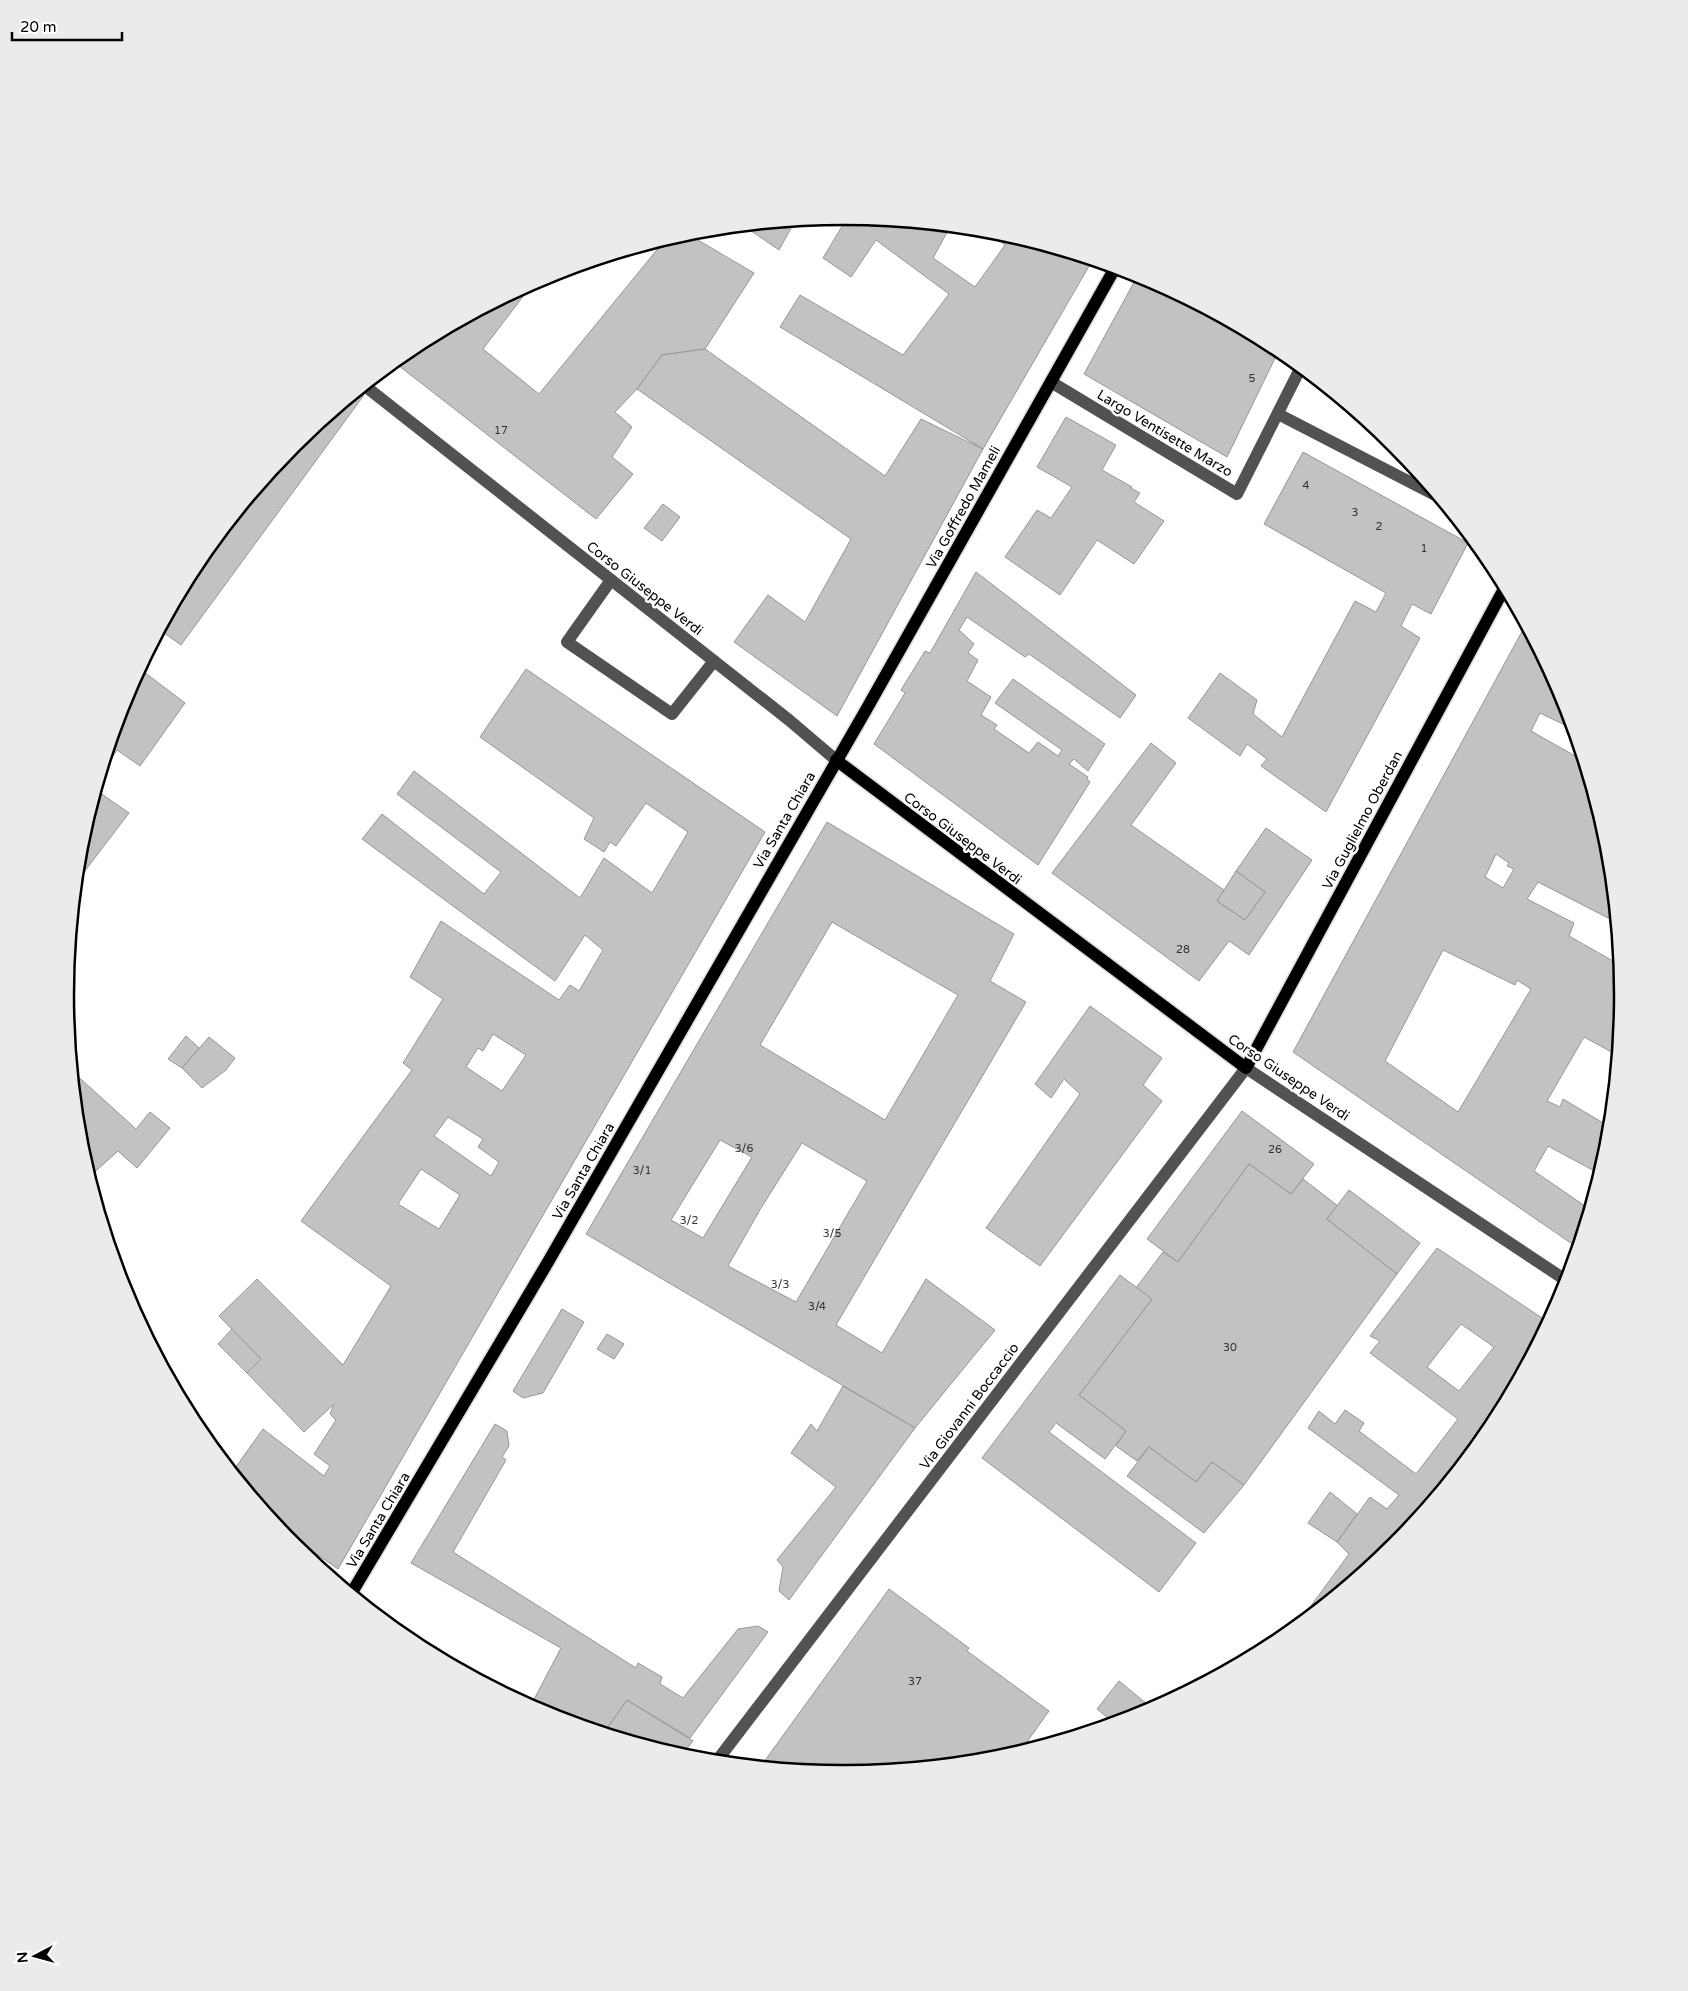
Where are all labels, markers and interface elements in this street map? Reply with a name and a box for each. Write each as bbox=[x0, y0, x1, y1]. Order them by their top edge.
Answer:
scale bar bbox=[12, 10, 122, 42]
text: 20 m bbox=[20, 18, 57, 36]
house number: 5 bbox=[1249, 372, 1256, 385]
street label: Largo Ventisette Marzo bbox=[1094, 386, 1236, 481]
house number: 17 bbox=[494, 424, 508, 437]
street label: Via Goffredo Mameli bbox=[923, 443, 1004, 572]
house number: 4 bbox=[1303, 479, 1310, 492]
house number: 3 bbox=[1352, 506, 1359, 519]
house number: 2 bbox=[1376, 520, 1383, 533]
street label: Corso Giuseppe Verdi bbox=[583, 538, 706, 639]
house number: 1 bbox=[1421, 542, 1427, 555]
street label: Via Guglielmo Oberdan bbox=[1319, 748, 1406, 892]
street label: Via Santa Chiara bbox=[750, 769, 819, 872]
street label: Corso Giuseppe Verdi bbox=[900, 789, 1025, 888]
house number: 28 bbox=[1176, 943, 1190, 956]
street label: Corso Giuseppe Verdi bbox=[1225, 1030, 1353, 1124]
street label: Via Santa Chiara bbox=[549, 1120, 618, 1223]
house number: 3/6 bbox=[735, 1142, 753, 1155]
house number: 26 bbox=[1268, 1143, 1282, 1156]
house number: 3/1 bbox=[633, 1164, 651, 1177]
house number: 3/2 bbox=[680, 1214, 698, 1227]
house number: 3/5 bbox=[823, 1227, 841, 1240]
house number: 3/3 bbox=[771, 1278, 789, 1291]
house number: 3/4 bbox=[808, 1300, 826, 1313]
street label: Via Giovanni Boccaccio bbox=[916, 1340, 1023, 1473]
house number: 30 bbox=[1223, 1341, 1237, 1354]
street label: Via Santa Chiara bbox=[343, 1469, 414, 1571]
house number: 37 bbox=[908, 1675, 922, 1688]
north arrow bbox=[10, 1931, 60, 1981]
text: N bbox=[14, 1951, 32, 1964]

